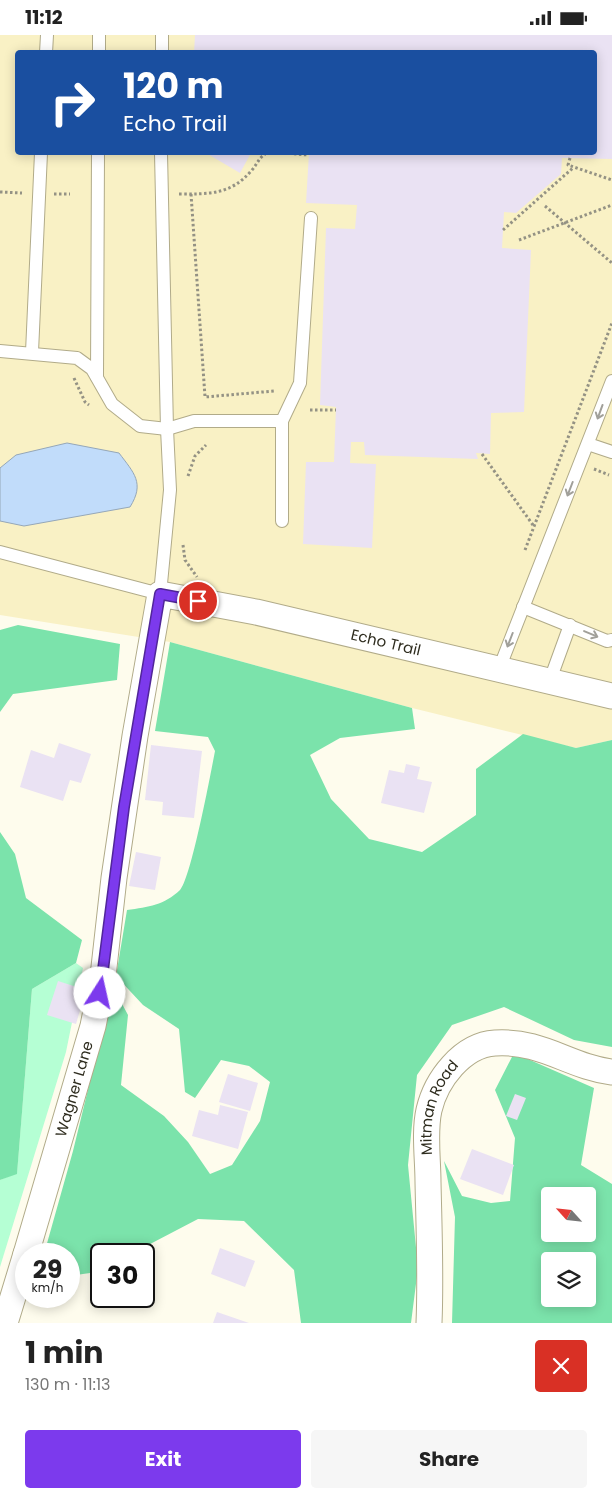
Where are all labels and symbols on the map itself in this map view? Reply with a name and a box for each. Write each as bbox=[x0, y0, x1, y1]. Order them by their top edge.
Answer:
one-way arrow bbox=[595, 404, 604, 419]
one-way arrow bbox=[565, 481, 574, 496]
pin bbox=[177, 580, 219, 622]
street label: Echo Trail bbox=[349, 624, 423, 661]
one-way arrow bbox=[583, 629, 598, 639]
one-way arrow bbox=[505, 632, 515, 647]
position arrow bbox=[73, 966, 125, 1018]
street label: Wagner Lane bbox=[50, 1038, 98, 1139]
street label: Mitman Road bbox=[415, 1055, 463, 1156]
north arrow bbox=[541, 1187, 596, 1243]
speed limit sign: 30 bbox=[90, 1243, 155, 1308]

